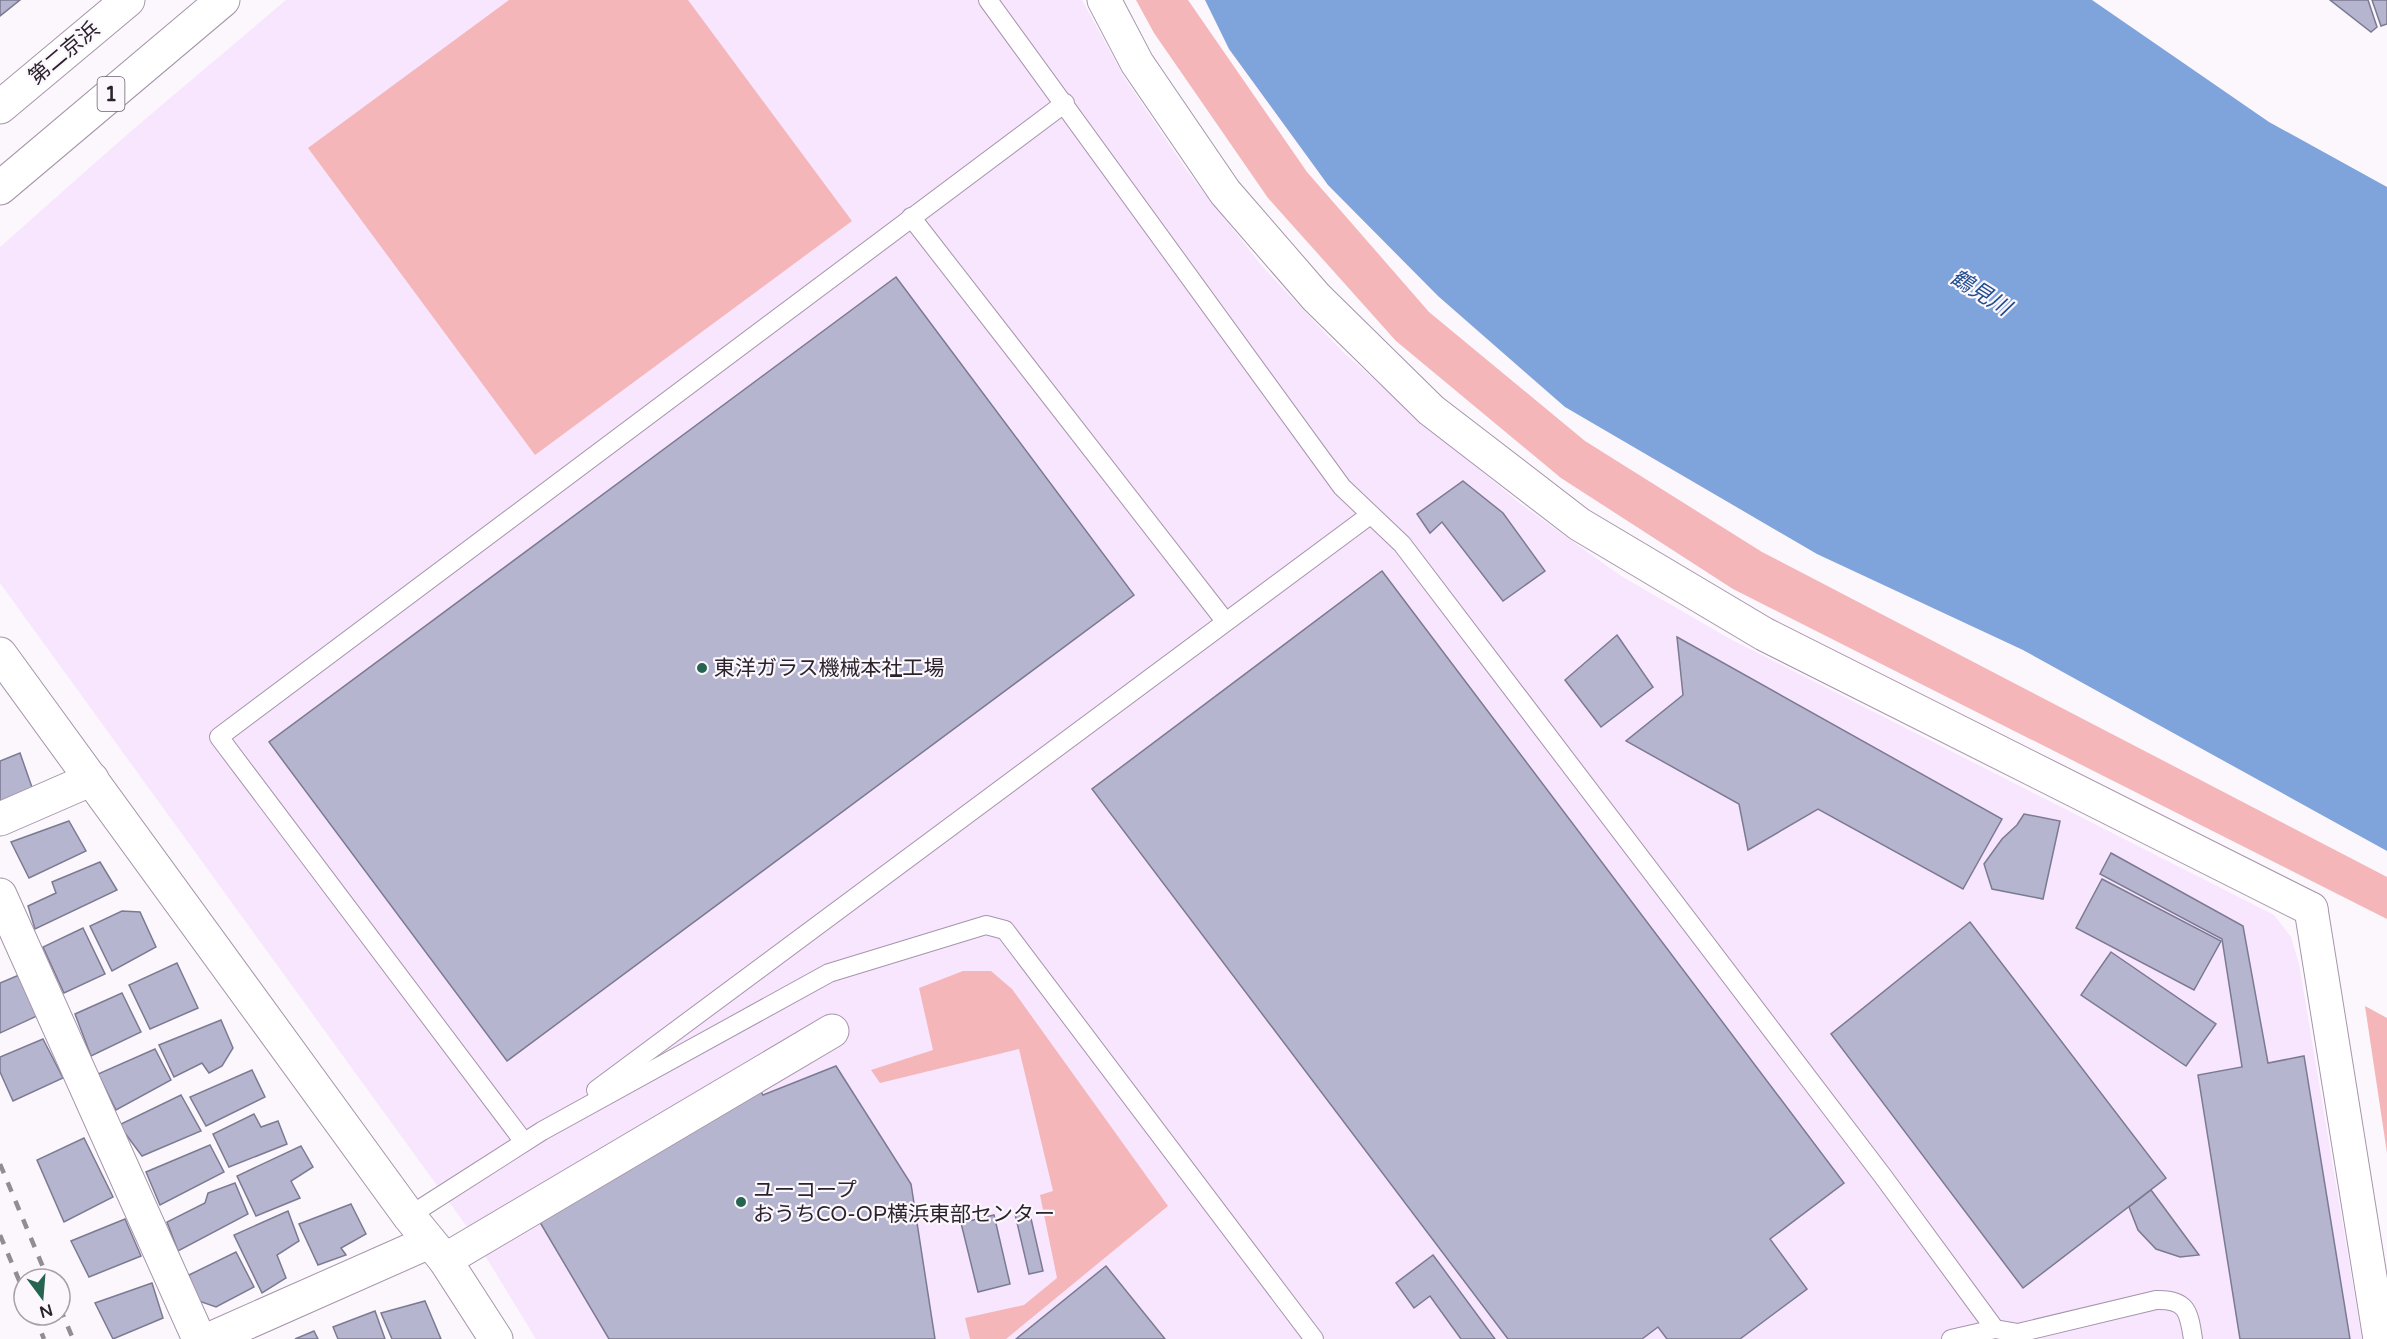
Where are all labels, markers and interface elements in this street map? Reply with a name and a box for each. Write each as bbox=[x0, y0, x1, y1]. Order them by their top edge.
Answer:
street label: 第二京浜 bbox=[24, 17, 105, 90]
road number: 1 bbox=[98, 77, 124, 111]
water label: 鶴見川 bbox=[1946, 264, 2017, 322]
place label: 東洋ガラス機械本社工場 bbox=[714, 656, 945, 681]
marker: 東洋ガラス機械本社工場 bbox=[695, 661, 709, 675]
place label: ユーコープ おうちCO-OP横浜東部センター bbox=[753, 1178, 1055, 1227]
marker: ユーコープ おうちCO-OP横浜東部センター bbox=[734, 1195, 748, 1209]
north arrow bbox=[12, 1267, 72, 1327]
text: N bbox=[37, 1299, 55, 1322]

